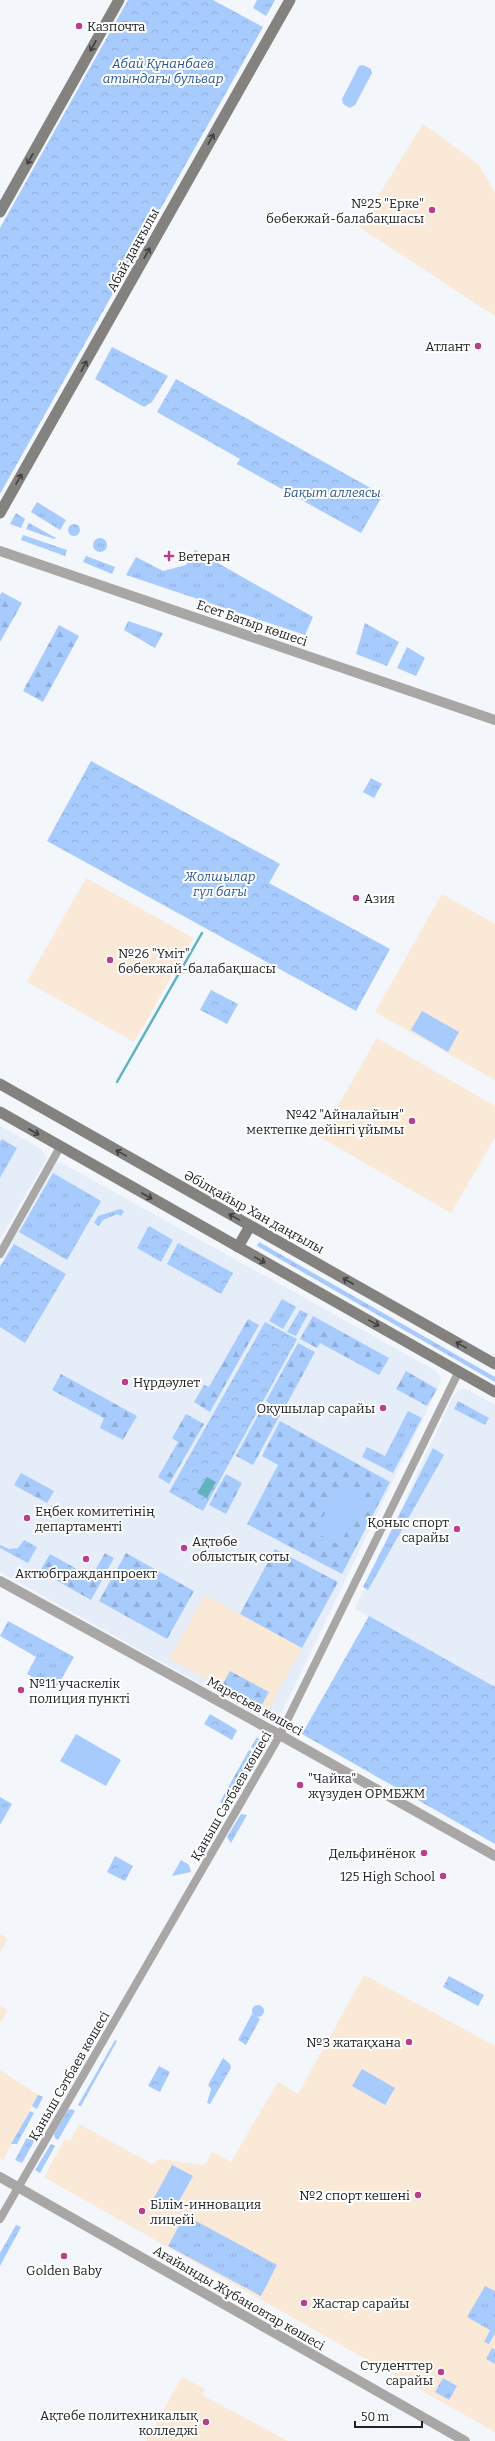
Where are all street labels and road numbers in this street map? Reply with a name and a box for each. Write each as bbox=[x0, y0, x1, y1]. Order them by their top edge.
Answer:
street label: Абай даңғылы bbox=[104, 206, 162, 294]
street label: Есет Батыр көшесі bbox=[195, 597, 309, 649]
street label: Әбілқайыр Хан даңғылы bbox=[181, 1167, 327, 1257]
street label: Маресьев көшесі bbox=[204, 1673, 306, 1739]
street label: Қаныш Сәтбаев көшесі bbox=[188, 1729, 274, 1863]
street label: Қаныш Сәтбаев көшесі bbox=[26, 2009, 112, 2143]
street label: Ағайынды Жұбановтар көшесі bbox=[151, 2243, 327, 2353]

